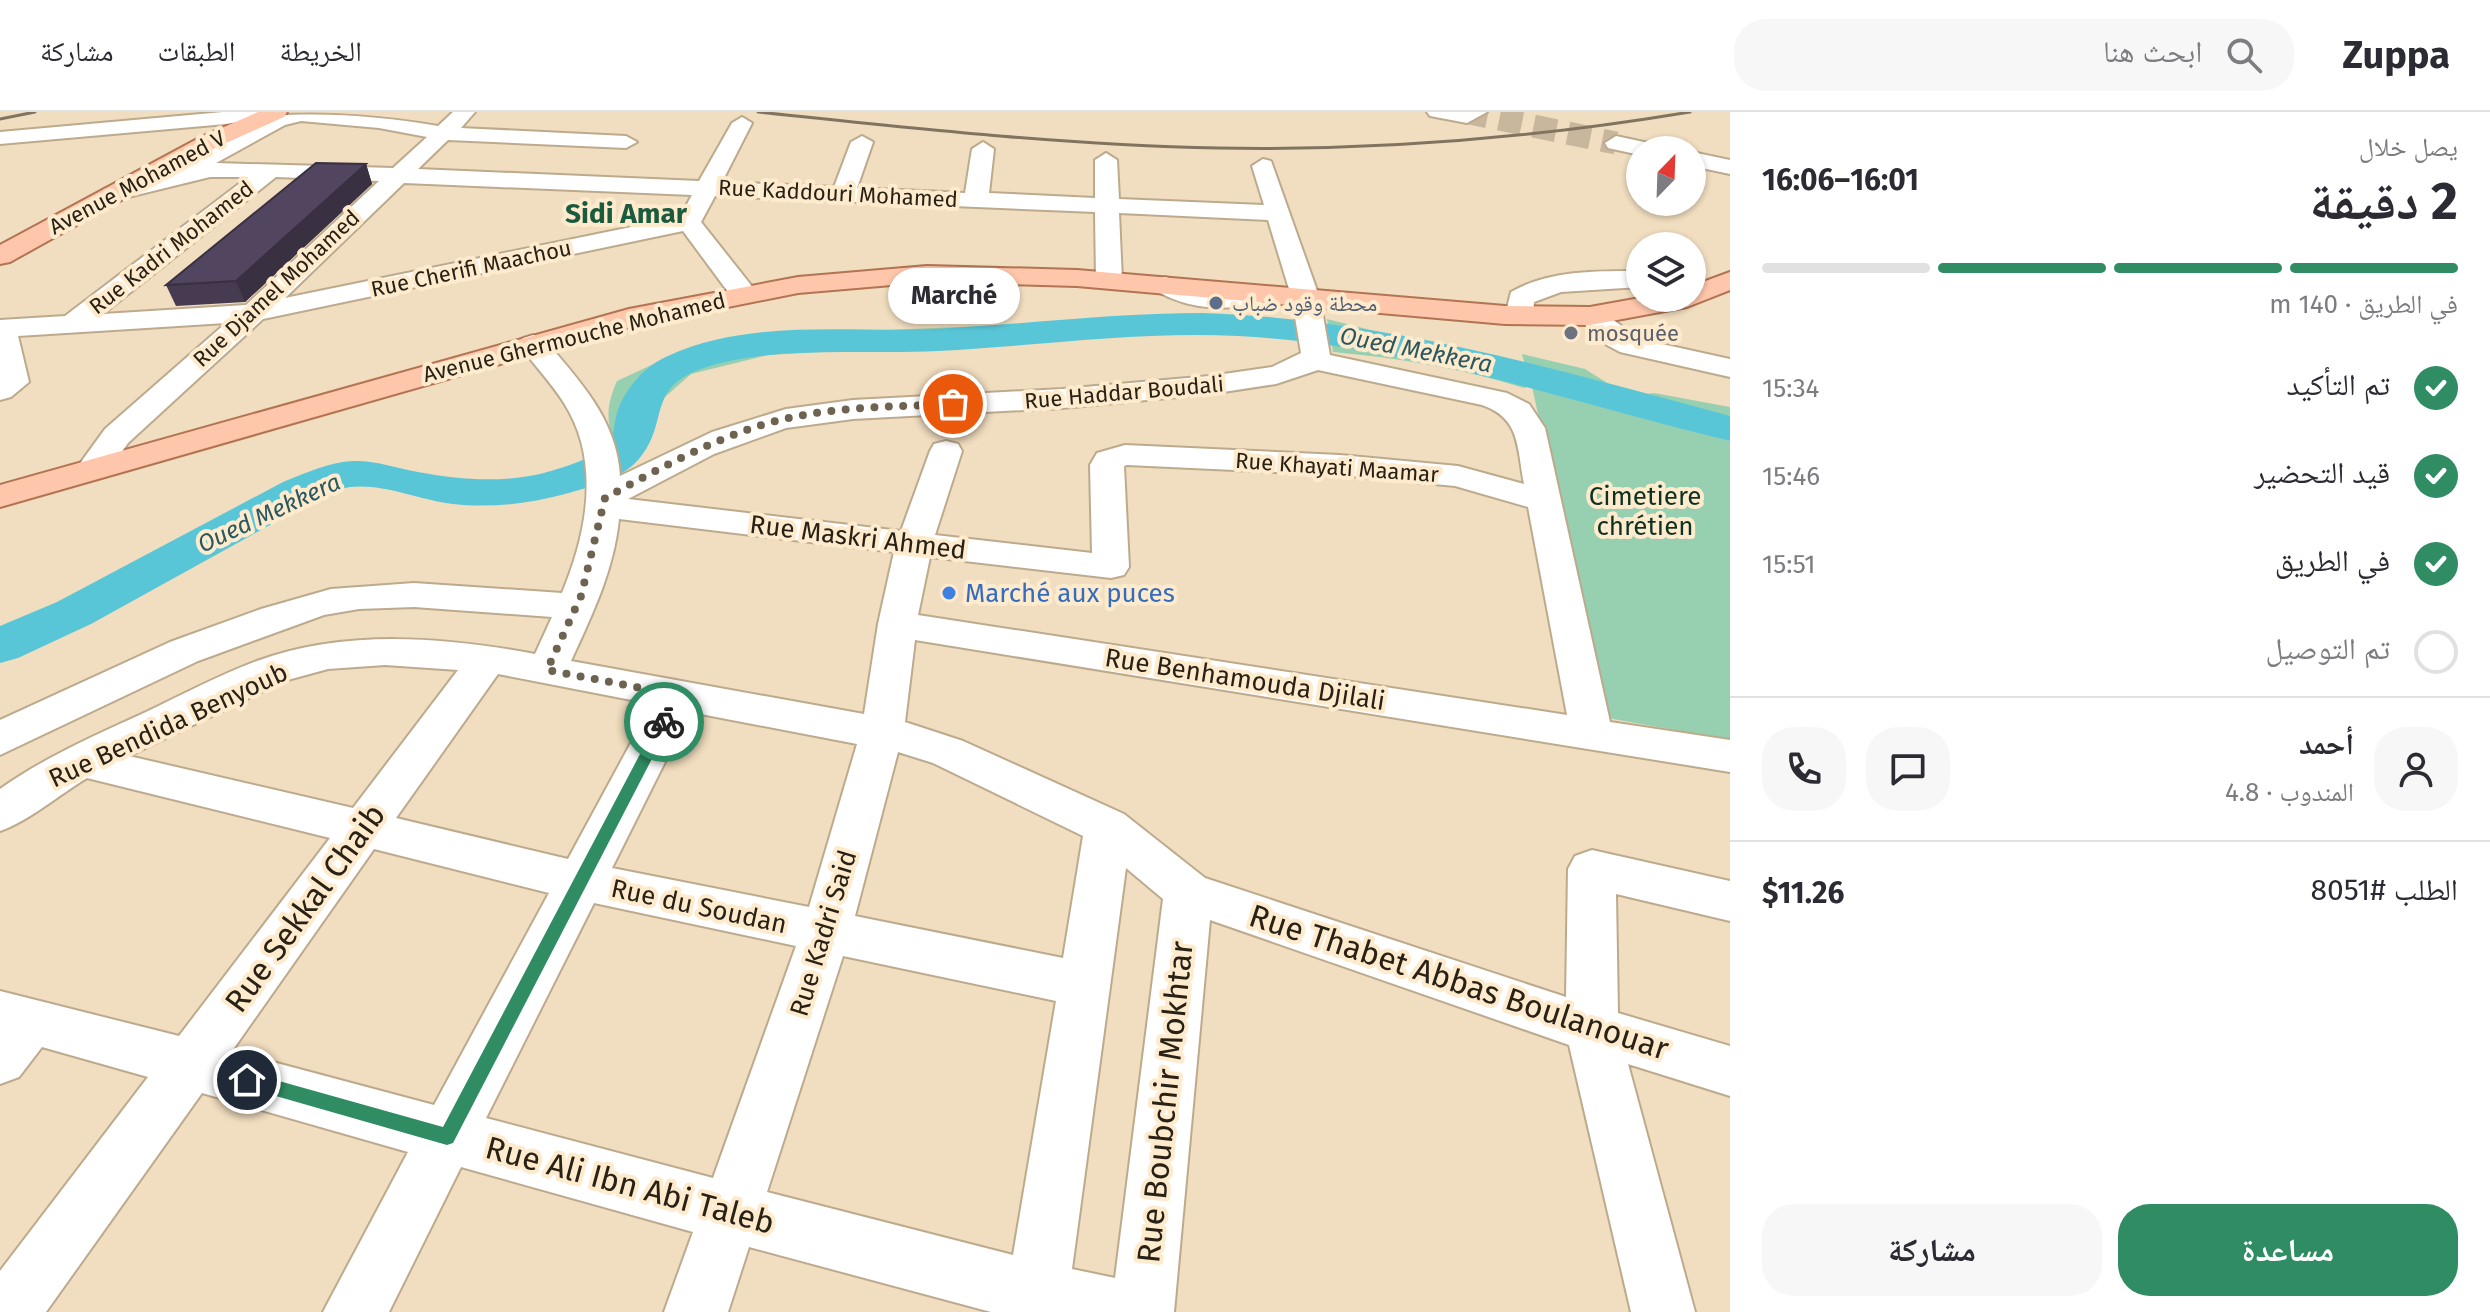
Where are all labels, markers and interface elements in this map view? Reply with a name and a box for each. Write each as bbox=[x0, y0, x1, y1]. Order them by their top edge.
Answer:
search box bbox=[1734, 19, 2294, 91]
text: Zuppa bbox=[2342, 32, 2450, 78]
icon: search bbox=[2222, 33, 2266, 77]
text: ابحث هنا bbox=[2103, 34, 2202, 70]
text: مشاركة bbox=[40, 35, 114, 68]
text: الطبقات bbox=[158, 35, 235, 68]
text: الخريطة bbox=[279, 35, 362, 68]
street label: Avenue Mohamed V bbox=[44, 124, 231, 240]
text: يصل خلال bbox=[2359, 132, 2458, 163]
north arrow bbox=[1626, 136, 1706, 216]
map controls bbox=[1626, 136, 1706, 312]
text: 16:01–16:06 bbox=[1762, 162, 1919, 198]
text: 2 دقيقة bbox=[2310, 170, 2458, 233]
street label: Rue Kaddouri Mohamed bbox=[717, 174, 959, 213]
street label: Rue Kadri Mohamed bbox=[84, 175, 259, 320]
district label: Sidi Amar bbox=[565, 197, 688, 230]
street label: Rue Djamel Mohamed bbox=[187, 204, 365, 373]
button: layers bbox=[1626, 232, 1706, 312]
street label: Rue Cherifi Maachou bbox=[368, 234, 574, 303]
callout: Marché bbox=[887, 268, 1019, 324]
text: Marché bbox=[911, 280, 997, 311]
street label: Avenue Ghermouche Mohamed bbox=[420, 287, 728, 388]
text: في الطريق · 140 m bbox=[2269, 289, 2458, 320]
place label: محطة وقود ضباب bbox=[1232, 290, 1377, 317]
marker: محطة وقود ضباب bbox=[1207, 294, 1225, 312]
place label: mosquée bbox=[1587, 320, 1679, 347]
water label: Oued Mekkera bbox=[1338, 322, 1494, 378]
marker: mosquée bbox=[1562, 324, 1580, 342]
icon: check bbox=[2414, 366, 2458, 410]
text: تم التأكيد bbox=[2287, 367, 2390, 403]
pin bbox=[919, 370, 987, 438]
street label: Rue Haddar Boudali bbox=[1023, 370, 1225, 415]
text: 15:34 bbox=[1762, 373, 1819, 404]
icon: bag bbox=[931, 382, 975, 426]
street label: Rue Khayati Maamar bbox=[1234, 447, 1440, 488]
icon: check bbox=[2414, 454, 2458, 498]
text: قيد التحضير bbox=[2254, 455, 2390, 491]
text: 15:46 bbox=[1762, 461, 1820, 492]
water label: Oued Mekkera bbox=[193, 468, 345, 558]
park label: Cimetiere chrétien bbox=[1589, 481, 1701, 542]
street label: Rue Maskri Ahmed bbox=[748, 509, 968, 566]
icon: check bbox=[2414, 542, 2458, 586]
text: في الطريق bbox=[2275, 543, 2390, 579]
text: 15:51 bbox=[1762, 549, 1816, 580]
place label: Marché aux puces bbox=[965, 578, 1175, 609]
marker: Marché aux puces bbox=[940, 584, 958, 602]
text: تم التوصيل bbox=[2265, 631, 2390, 667]
street label: Rue Benhamouda Djilali bbox=[1103, 642, 1387, 717]
street label: Rue Bendida Benyoub bbox=[44, 656, 293, 794]
courier bbox=[624, 682, 704, 762]
icon: bike bbox=[642, 700, 686, 744]
text: أحمد bbox=[2299, 726, 2354, 762]
button: phone bbox=[1762, 727, 1846, 811]
button: chat bbox=[1866, 727, 1950, 811]
button: person bbox=[2374, 727, 2458, 811]
text: المندوب · 4.8 bbox=[2225, 777, 2354, 808]
street label: Rue Sekkal Chaib bbox=[217, 797, 393, 1019]
street label: Rue Kadri Said bbox=[783, 846, 863, 1020]
text: الطلب #8051 bbox=[2311, 872, 2458, 908]
street label: Rue du Soudan bbox=[608, 873, 790, 940]
text: $11.26 bbox=[1762, 875, 1844, 911]
street label: Rue Thabet Abbas Boulanouar bbox=[1244, 896, 1674, 1068]
street label: Rue Boubchir Mokhtar bbox=[1129, 939, 1201, 1265]
pin bbox=[213, 1046, 281, 1114]
icon: home bbox=[225, 1058, 269, 1102]
street label: Rue Ali Ibn Abi Taleb bbox=[481, 1128, 779, 1242]
button: مشاركة bbox=[1762, 1204, 2102, 1296]
button: مساعدة bbox=[2118, 1204, 2458, 1296]

